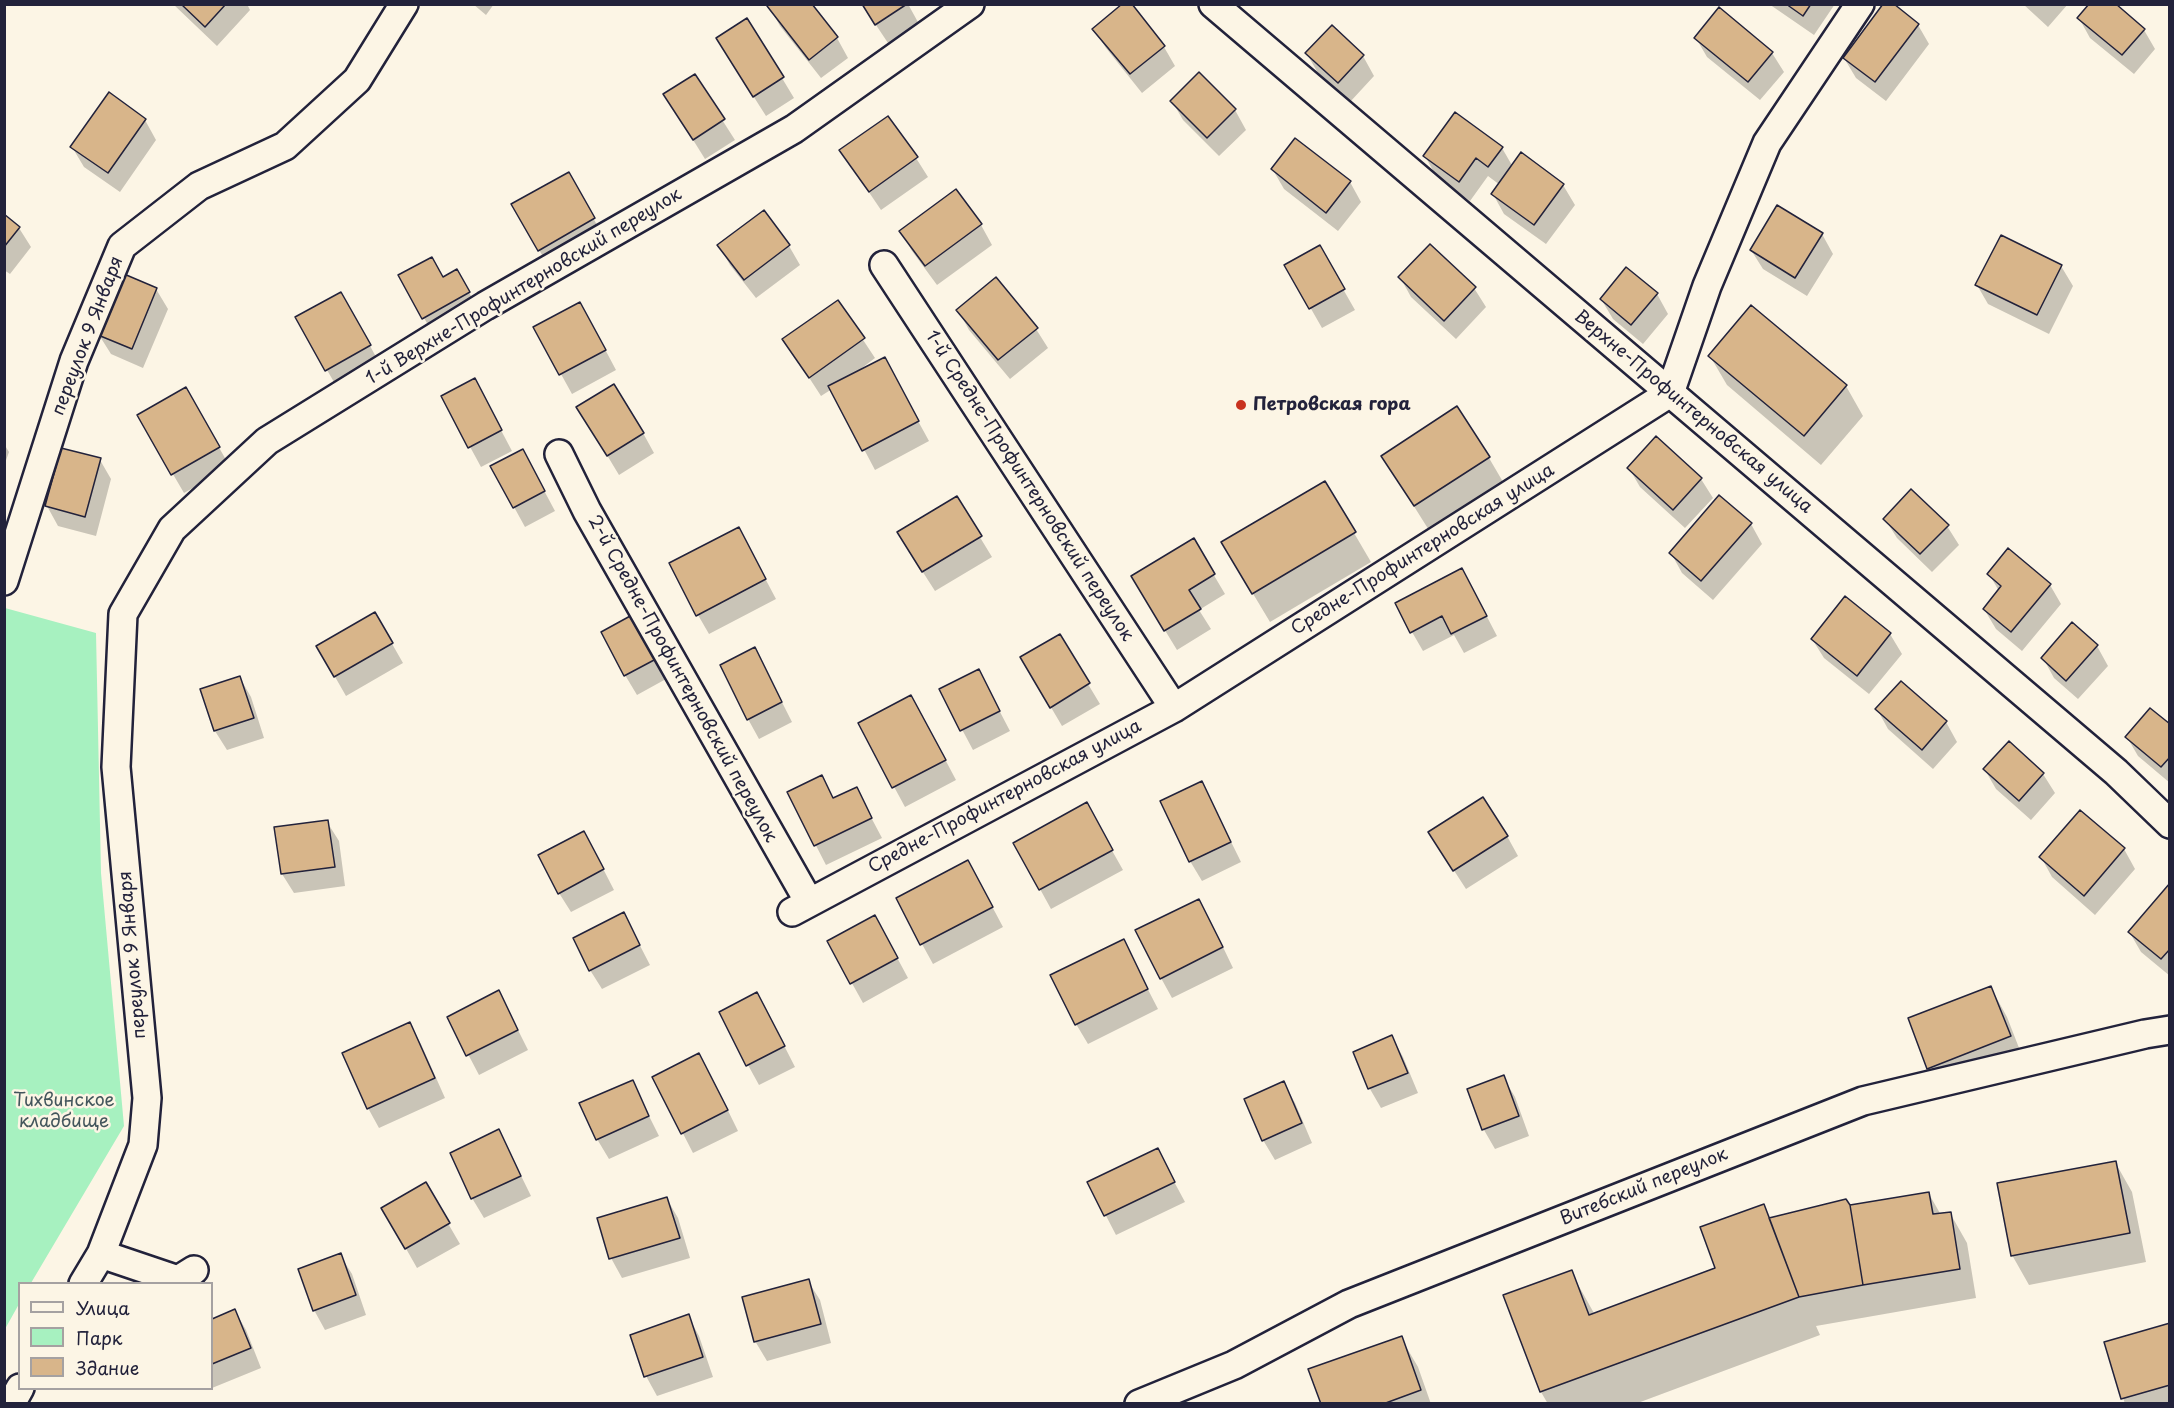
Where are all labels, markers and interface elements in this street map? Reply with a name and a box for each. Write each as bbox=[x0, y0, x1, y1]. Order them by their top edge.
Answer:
street label: 1-й Верхне-Профинтерновский переулок bbox=[362, 184, 686, 390]
street label: переулок 9 Января bbox=[48, 253, 128, 419]
street label: Верхне-Профинтерновская улица bbox=[1569, 306, 1817, 518]
street label: 1-й Средне-Профинтерновский переулок bbox=[920, 327, 1138, 645]
place label: Петровская гора bbox=[1253, 394, 1411, 416]
marker: Петровская гора bbox=[1234, 398, 1248, 412]
street label: Средне-Профинтерновская улица bbox=[1287, 460, 1559, 640]
street label: 2-й Средне-Профинтерновский переулок bbox=[583, 512, 781, 846]
street label: Средне-Профинтерновская улица bbox=[865, 716, 1145, 878]
street label: переулок 9 Января bbox=[115, 870, 151, 1040]
park label: Тихвинское кладбище bbox=[13, 1090, 115, 1132]
street label: Витебский переулок bbox=[1557, 1144, 1731, 1230]
legend bbox=[18, 1282, 213, 1390]
text: Улица bbox=[76, 1294, 130, 1321]
text: Парк bbox=[76, 1324, 122, 1351]
text: Здание bbox=[76, 1354, 139, 1381]

